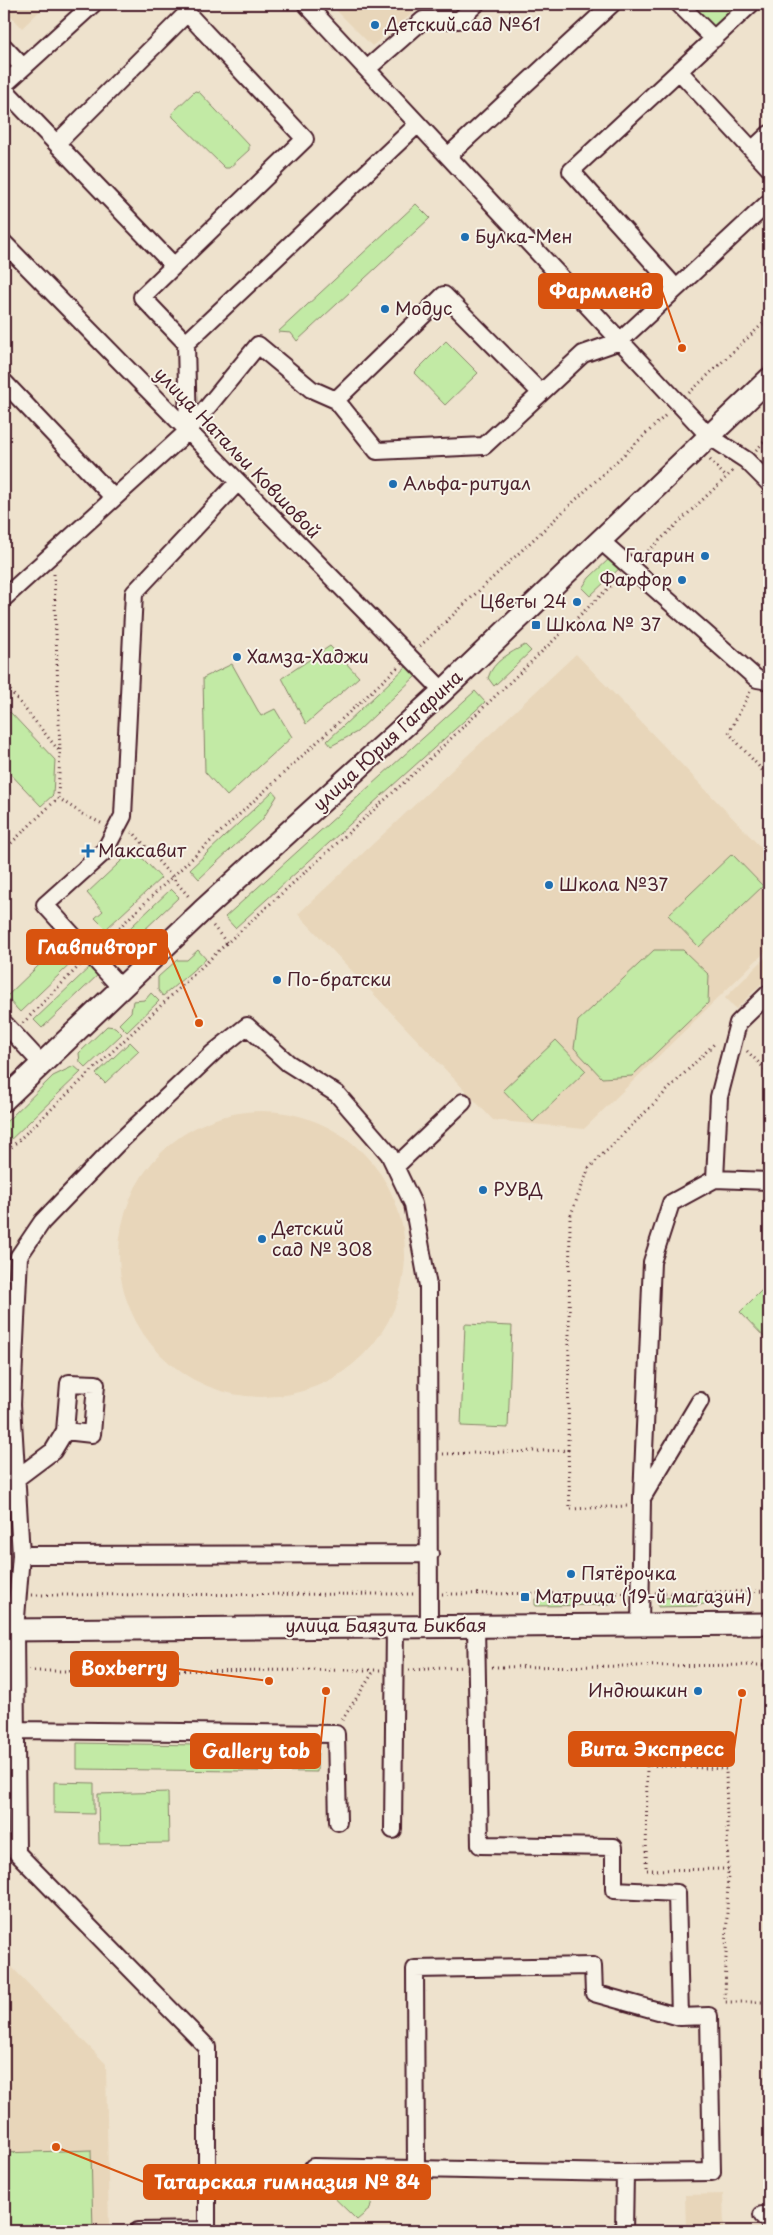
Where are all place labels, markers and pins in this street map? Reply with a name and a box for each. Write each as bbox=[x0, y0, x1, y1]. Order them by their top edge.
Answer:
place label: Детский сад №61 bbox=[384, 10, 541, 37]
marker: Детский сад №61 bbox=[369, 19, 381, 31]
place label: Булка-Мен bbox=[475, 222, 572, 249]
marker: Булка-Мен bbox=[459, 231, 471, 243]
callout: Фармленд bbox=[539, 274, 662, 308]
place label: Модус bbox=[395, 294, 452, 321]
marker: Модус bbox=[379, 303, 391, 315]
place label: Альфа-ритуал bbox=[403, 469, 531, 496]
marker: Альфа-ритуал bbox=[387, 478, 399, 490]
place label: Гагарин bbox=[625, 541, 695, 568]
marker: Гагарин bbox=[699, 550, 711, 562]
place label: Фарфор bbox=[600, 565, 672, 592]
marker: Фарфор bbox=[676, 574, 688, 586]
place label: Цветы 24 bbox=[480, 587, 567, 614]
marker: Цветы 24 bbox=[571, 596, 583, 608]
place label: Школа № 37 bbox=[546, 610, 661, 637]
marker: Школа № 37 bbox=[530, 619, 542, 631]
place label: Хамза-Хаджи bbox=[247, 642, 369, 669]
marker: Хамза-Хаджи bbox=[231, 651, 243, 663]
place label: Максавит bbox=[98, 836, 187, 863]
marker: Максавит bbox=[82, 845, 94, 857]
place label: Школа №37 bbox=[559, 870, 668, 897]
marker: Школа №37 bbox=[543, 879, 555, 891]
callout: Главпивторг bbox=[27, 930, 167, 964]
place label: По-братски bbox=[287, 965, 391, 992]
marker: По-братски bbox=[271, 974, 283, 986]
place label: РУВД bbox=[493, 1175, 543, 1202]
marker: РУВД bbox=[477, 1184, 489, 1196]
place label: Детский сад № 308 bbox=[271, 1214, 373, 1262]
marker: Детский сад № 308 bbox=[256, 1233, 268, 1245]
place label: Пятёрочка bbox=[581, 1559, 677, 1586]
marker: Пятёрочка bbox=[565, 1568, 577, 1580]
place label: Матрица (19-й магазин) bbox=[535, 1582, 752, 1609]
marker: Матрица (19-й магазин) bbox=[519, 1591, 531, 1603]
callout: Boxberry bbox=[71, 1652, 178, 1686]
place label: Индюшкин bbox=[588, 1676, 688, 1703]
marker: Индюшкин bbox=[692, 1685, 704, 1697]
callout: Вита Экспресс bbox=[569, 1732, 734, 1766]
callout: Gallery tob bbox=[191, 1734, 320, 1768]
callout: Татарская гимназия № 84 bbox=[144, 2165, 430, 2199]

